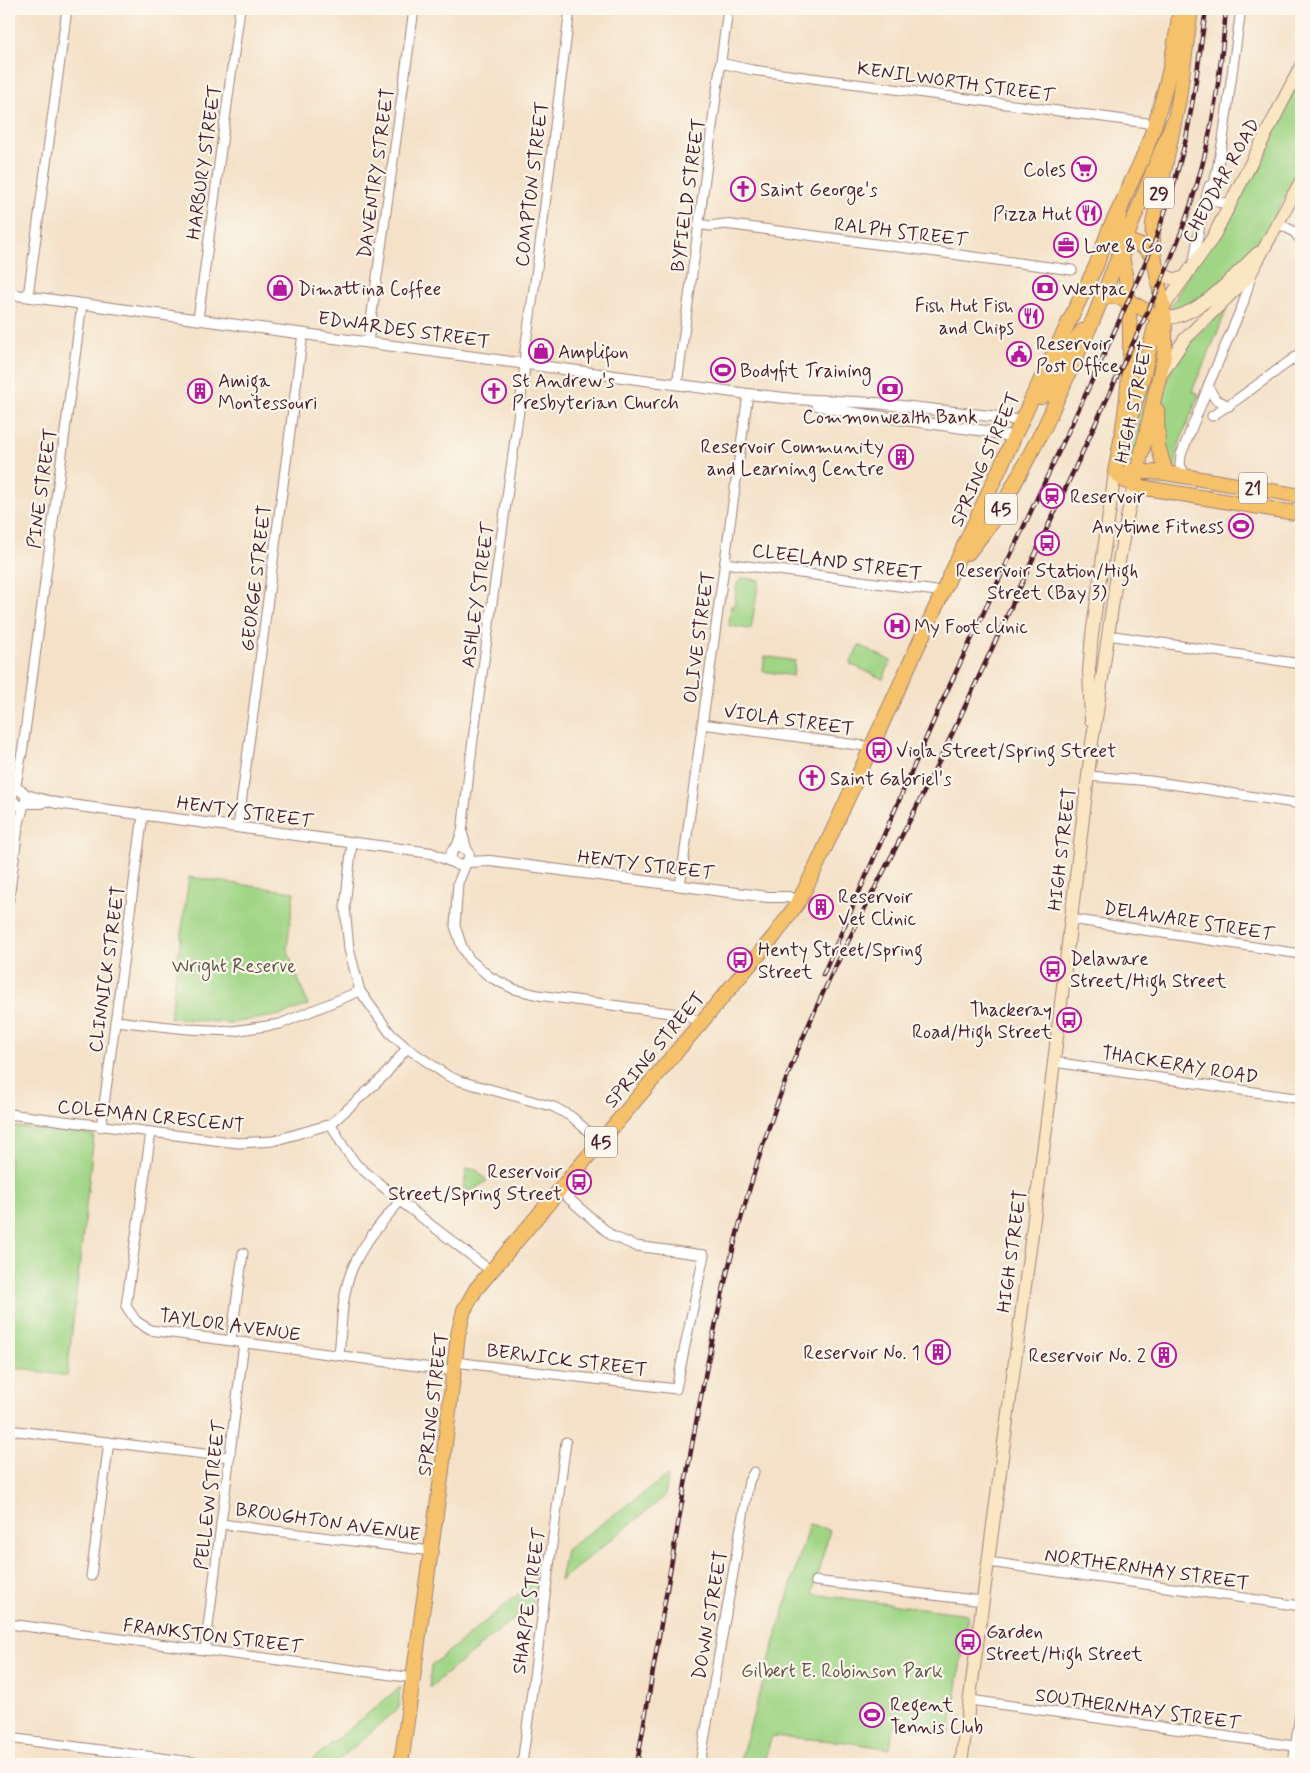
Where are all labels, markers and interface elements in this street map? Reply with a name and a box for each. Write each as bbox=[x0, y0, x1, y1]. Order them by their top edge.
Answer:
street label: KENILWORTH STREET bbox=[856, 56, 1057, 109]
street label: HARBURY STREET bbox=[181, 83, 228, 241]
street label: DAVENTRY STREET bbox=[352, 86, 401, 260]
street label: COMPTON STREET bbox=[510, 100, 555, 268]
street label: CHEDDAR ROAD bbox=[1177, 114, 1266, 248]
street label: BYFIELD STREET bbox=[665, 117, 712, 274]
supermarket icon: Coles bbox=[1071, 156, 1097, 182]
place label: Coles bbox=[1023, 158, 1066, 183]
church icon: Saint George's bbox=[730, 176, 756, 202]
place label: Saint George's bbox=[760, 178, 878, 205]
road number: 29 bbox=[1144, 178, 1174, 208]
restaurant icon: Pizza Hut bbox=[1076, 200, 1102, 226]
place label: Pizza Hut bbox=[993, 202, 1072, 227]
street label: RALPH STREET bbox=[833, 212, 970, 253]
office icon: Love & Co bbox=[1053, 232, 1079, 258]
place label: Love & Co bbox=[1084, 234, 1163, 259]
shop icon: Dimattina Coffee bbox=[267, 275, 293, 301]
bank icon: Westpac bbox=[1032, 275, 1058, 301]
place label: Dimattina Coffee bbox=[298, 277, 441, 302]
place label: Westpac bbox=[1062, 277, 1127, 302]
place label: Fish Hut Fish and Chips bbox=[915, 294, 1014, 341]
restaurant icon: Fish Hut Fish and Chips bbox=[1018, 303, 1044, 329]
street label: EDWARDES STREET bbox=[316, 306, 491, 355]
place label: Reservoir Post Office bbox=[1036, 332, 1119, 379]
shop icon: Amplifon bbox=[528, 338, 554, 364]
street label: HIGH STREET bbox=[1109, 339, 1160, 466]
place label: Amplifon bbox=[558, 340, 629, 368]
public building icon: Reservoir Post Office bbox=[1006, 341, 1032, 367]
sports icon: Bodyfit Training bbox=[710, 357, 736, 383]
place label: Bodyfit Training bbox=[740, 359, 872, 386]
place label: Amiga Montessouri bbox=[218, 369, 317, 416]
place label: St Andrew's Presbyterian Church bbox=[512, 369, 679, 416]
bank icon: Commonwealth Bank bbox=[877, 376, 903, 402]
building icon: Amiga Montessouri bbox=[187, 378, 213, 404]
church icon: St Andrew's Presbyterian Church bbox=[481, 378, 507, 404]
street label: SPRING STREET bbox=[945, 388, 1026, 531]
place label: Commonwealth Bank bbox=[802, 405, 978, 430]
street label: PINE STREET bbox=[22, 426, 63, 550]
place label: Reservoir Community and Learning Centre bbox=[701, 435, 884, 483]
building icon: Reservoir Community and Learning Centre bbox=[888, 444, 914, 470]
road number: 21 bbox=[1239, 472, 1267, 503]
station icon: Reservoir bbox=[1039, 483, 1065, 509]
place label: Reservoir bbox=[1070, 485, 1145, 510]
road number: 45 bbox=[985, 494, 1017, 524]
street label: GEORGE STREET bbox=[235, 503, 278, 653]
sports icon: Anytime Fitness bbox=[1228, 513, 1254, 539]
place label: Anytime Fitness bbox=[1092, 515, 1224, 540]
street label: ASHLEY STREET bbox=[456, 520, 501, 670]
bus stop icon: Reservoir Station/High Street (Bay 3) bbox=[1034, 530, 1060, 556]
street label: CLEELAND STREET bbox=[750, 538, 923, 587]
place label: Reservoir Station/High Street (Bay 3) bbox=[956, 559, 1138, 606]
street label: OLIVE STREET bbox=[678, 570, 721, 705]
hospital icon: My Foot clinic bbox=[884, 613, 910, 639]
place label: My Foot clinic bbox=[914, 615, 1028, 640]
street label: VIOLA STREET bbox=[722, 699, 856, 742]
bus stop icon: Viola Street/Spring Street bbox=[866, 737, 892, 763]
place label: Viola Street/Spring Street bbox=[896, 739, 1116, 767]
church icon: Saint Gabriel's bbox=[799, 765, 825, 791]
place label: Saint Gabriel's bbox=[830, 767, 952, 792]
street label: HIGH STREET bbox=[1043, 786, 1082, 912]
street label: HENTY STREET bbox=[175, 791, 316, 835]
street label: HENTY STREET bbox=[576, 845, 717, 886]
street label: CLINNICK STREET bbox=[83, 884, 132, 1054]
place label: Reservoir Vet Clinic bbox=[838, 885, 917, 932]
building icon: Reservoir Vet Clinic bbox=[808, 894, 834, 920]
street label: DELAWARE STREET bbox=[1102, 896, 1277, 947]
place label: Henty Street/Spring Street bbox=[758, 938, 923, 985]
bus stop icon: Henty Street/Spring Street bbox=[727, 947, 753, 973]
place label: Delaware Street/High Street bbox=[1070, 947, 1226, 997]
park label: Wright Reserve bbox=[172, 954, 296, 981]
bus stop icon: Delaware Street/High Street bbox=[1040, 956, 1066, 982]
street label: SPRING STREET bbox=[599, 986, 711, 1113]
place label: Thackeray Road/High Street bbox=[912, 998, 1052, 1048]
bus stop icon: Thackeray Road/High Street bbox=[1056, 1007, 1082, 1033]
street label: THACKERAY ROAD bbox=[1100, 1041, 1260, 1090]
street label: COLEMAN CRESCENT bbox=[56, 1094, 246, 1139]
road number: 45 bbox=[585, 1126, 617, 1158]
place label: Reservoir Street/Spring Street bbox=[388, 1160, 562, 1210]
bus stop icon: Reservoir Street/Spring Street bbox=[566, 1169, 592, 1195]
street label: HIGH STREET bbox=[991, 1188, 1034, 1314]
street label: TAYLOR AVENUE bbox=[157, 1303, 302, 1348]
street label: SPRING STREET bbox=[412, 1331, 455, 1478]
street label: BERWICK STREET bbox=[485, 1338, 649, 1383]
building icon: Reservoir No. 1 bbox=[925, 1339, 951, 1365]
place label: Reservoir No. 1 bbox=[803, 1341, 920, 1366]
building icon: Reservoir No. 2 bbox=[1151, 1342, 1177, 1368]
place label: Reservoir No. 2 bbox=[1028, 1344, 1146, 1369]
street label: PELLEW STREET bbox=[189, 1418, 232, 1571]
street label: BROUGHTON AVENUE bbox=[234, 1497, 422, 1548]
street label: SHARPE STREET bbox=[507, 1525, 552, 1676]
street label: NORTHERNHAY STREET bbox=[1043, 1543, 1251, 1596]
street label: DOWN STREET bbox=[687, 1549, 734, 1682]
street label: FRANKSTON STREET bbox=[122, 1613, 305, 1660]
place label: Garden Street/High Street bbox=[986, 1620, 1142, 1670]
bus stop icon: Garden Street/High Street bbox=[955, 1629, 981, 1655]
park label: Gilbert E. Robinson Park bbox=[741, 1659, 943, 1684]
street label: SOUTHERNHAY STREET bbox=[1034, 1683, 1243, 1736]
place label: Regent Tennis Club bbox=[890, 1693, 983, 1740]
sports icon: Regent Tennis Club bbox=[859, 1702, 885, 1728]

